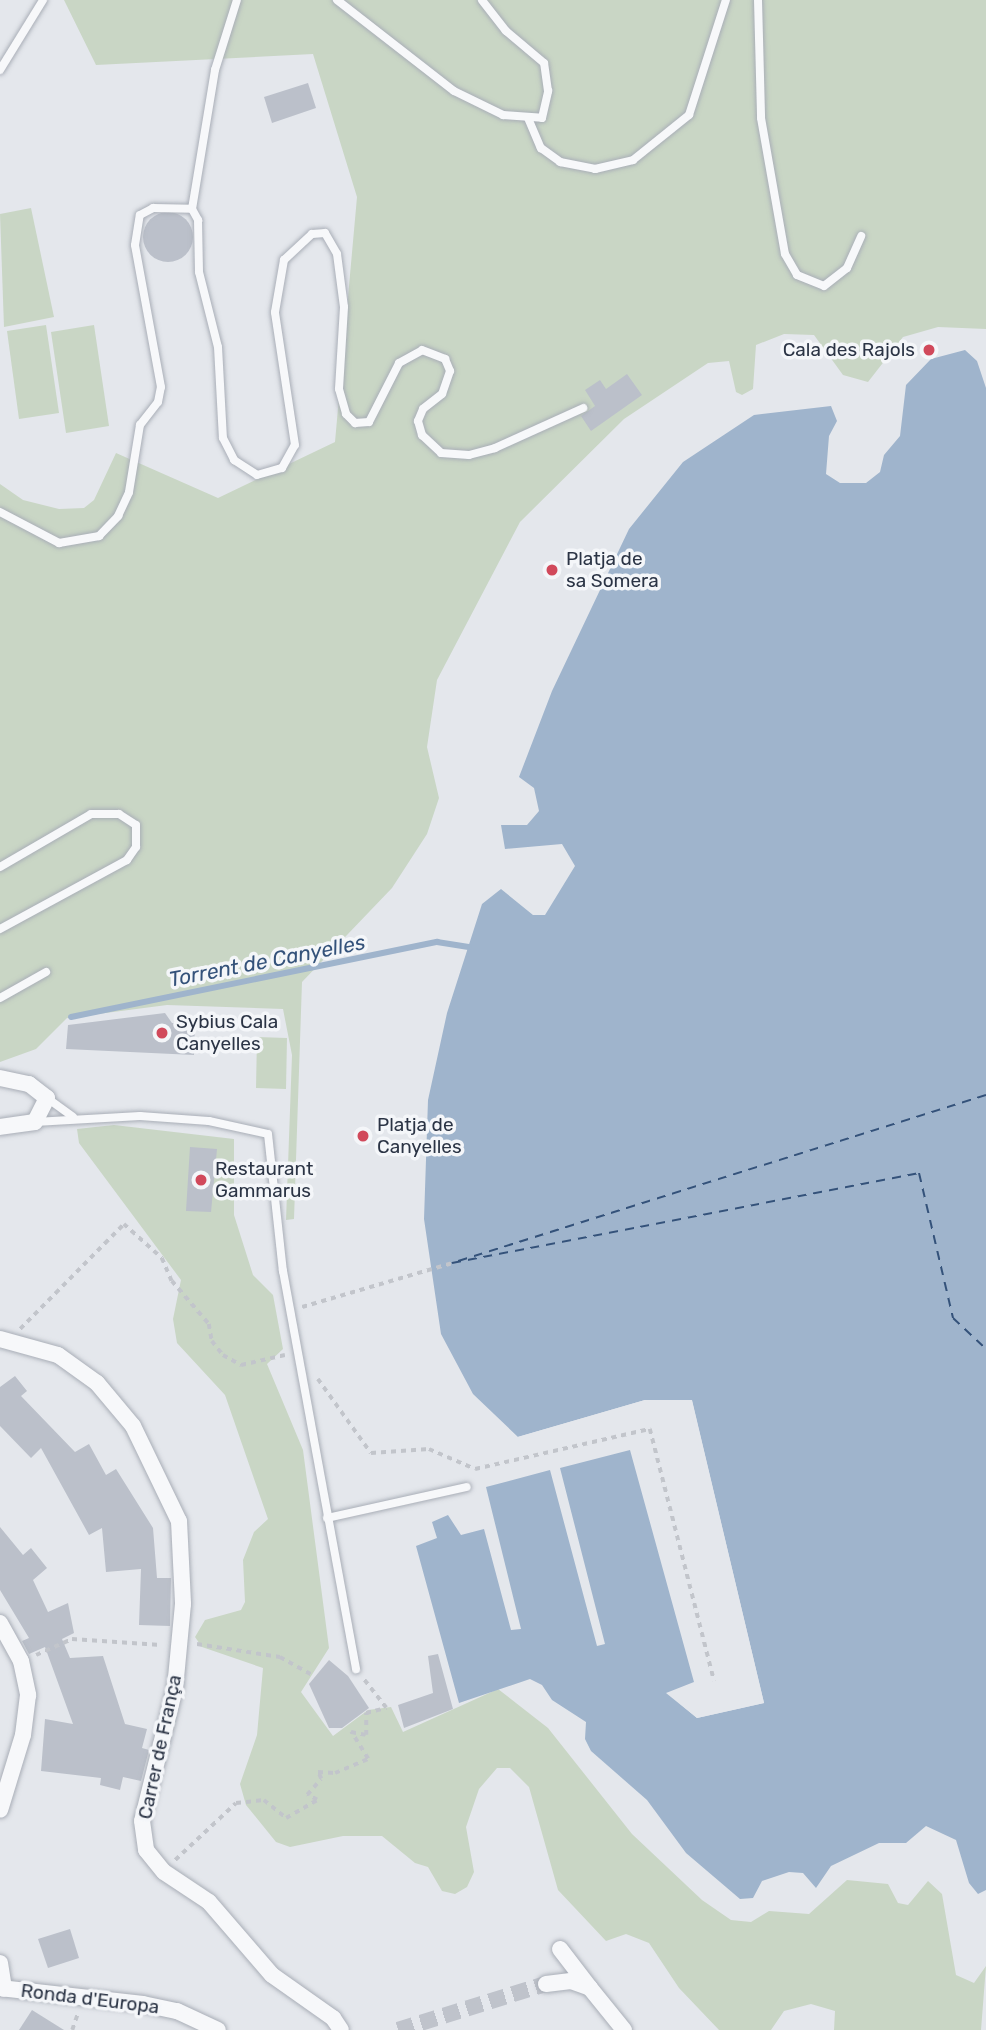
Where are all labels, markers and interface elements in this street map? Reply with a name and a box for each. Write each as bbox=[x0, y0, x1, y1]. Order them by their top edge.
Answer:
place label: Cala des Rajols bbox=[783, 339, 915, 361]
marker: Cala des Rajols bbox=[921, 342, 937, 358]
place label: Platja de sa Somera bbox=[566, 548, 659, 592]
marker: Platja de sa Somera bbox=[544, 562, 560, 578]
water label: Torrent de Canyelles bbox=[167, 930, 367, 992]
place label: Sybius Cala Canyelles bbox=[176, 1011, 278, 1055]
marker: Sybius Cala Canyelles bbox=[154, 1025, 170, 1041]
place label: Platja de Canyelles bbox=[377, 1114, 462, 1158]
marker: Platja de Canyelles bbox=[355, 1128, 371, 1144]
place label: Restaurant Gammarus bbox=[215, 1158, 313, 1202]
marker: Restaurant Gammarus bbox=[193, 1172, 209, 1188]
street label: Carrer de França bbox=[134, 1673, 186, 1821]
street label: Ronda d'Europa bbox=[20, 1979, 160, 2019]

